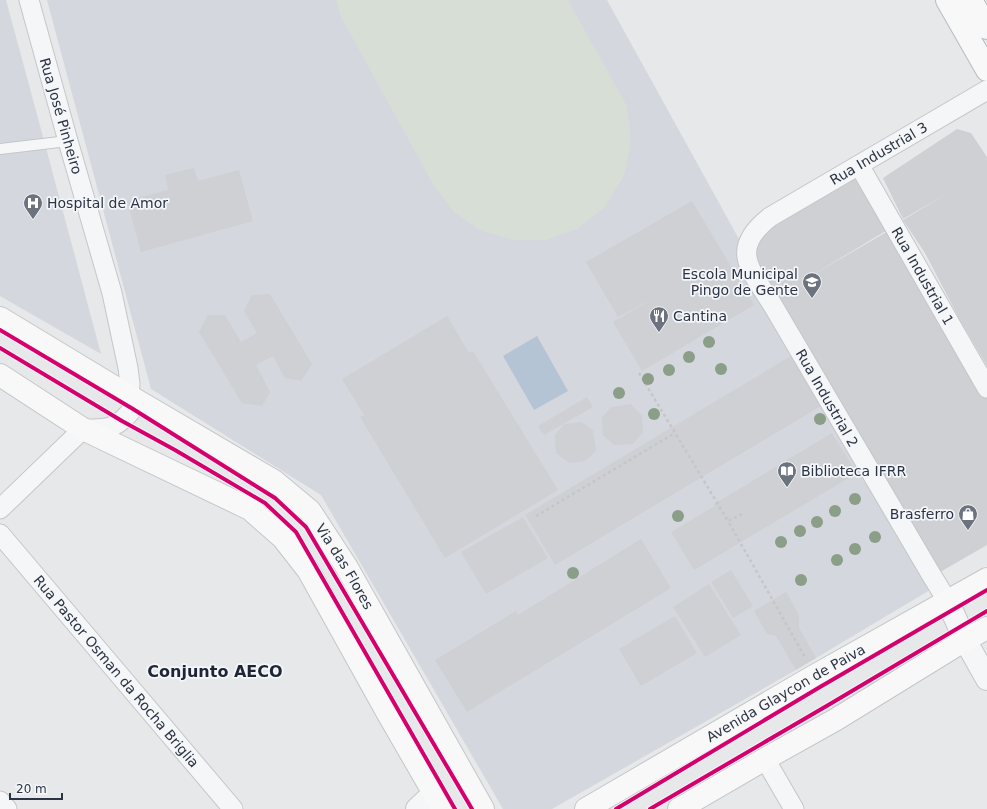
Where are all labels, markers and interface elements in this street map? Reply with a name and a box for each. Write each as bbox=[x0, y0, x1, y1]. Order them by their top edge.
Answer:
street label: Rua José Pinheiro bbox=[37, 56, 85, 176]
street label: Rua Industrial 3 bbox=[827, 119, 930, 188]
hospital icon: Hospital de Amor bbox=[22, 192, 44, 220]
place label: Hospital de Amor bbox=[47, 195, 168, 211]
street label: Rua Industrial 1 bbox=[888, 224, 957, 328]
place label: Escola Municipal Pingo de Gente bbox=[682, 266, 798, 298]
school or university icon: Escola Municipal Pingo de Gente bbox=[801, 271, 823, 299]
restaurant icon: Cantina bbox=[648, 305, 670, 333]
place label: Cantina bbox=[673, 308, 727, 324]
street label: Rua Industrial 2 bbox=[793, 346, 861, 450]
library icon: Biblioteca IFRR bbox=[776, 460, 798, 488]
place label: Biblioteca IFRR bbox=[801, 463, 906, 479]
shop icon: Brasferro bbox=[957, 503, 979, 531]
place label: Brasferro bbox=[890, 506, 954, 522]
street label: Via das Flores bbox=[312, 521, 377, 612]
street label: Rua Pastor Osman da Rocha Briglia bbox=[31, 572, 202, 771]
street label: Avenida Glaycon de Paiva bbox=[703, 641, 868, 745]
district label: Conjunto AECO bbox=[147, 662, 283, 681]
scale bar bbox=[10, 775, 62, 801]
text: 20 m bbox=[16, 782, 47, 796]

